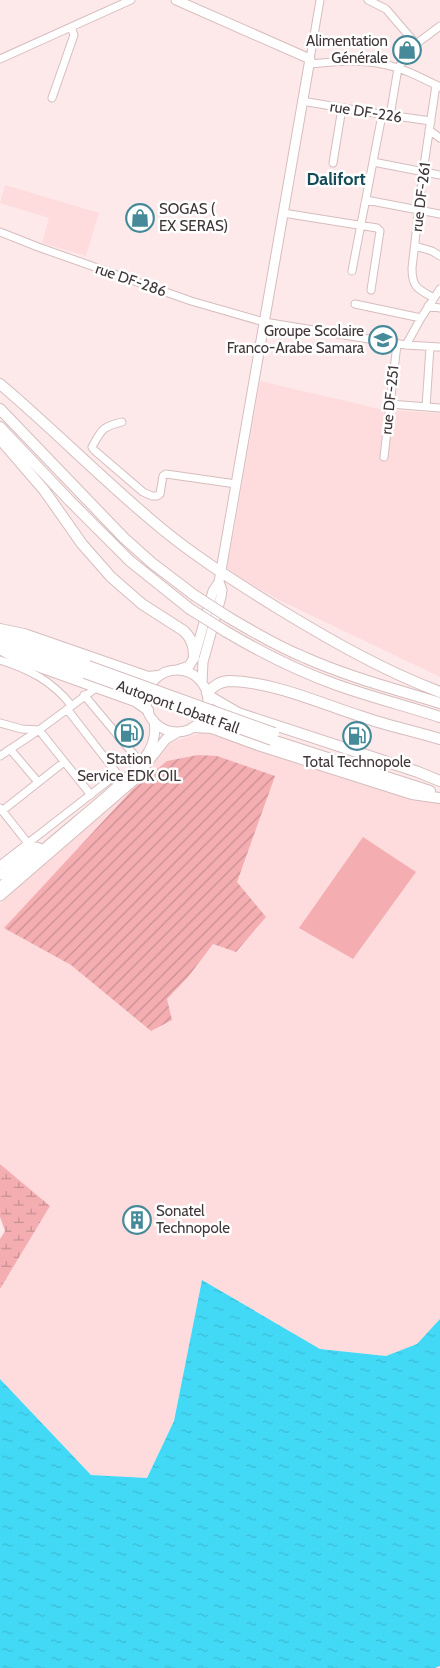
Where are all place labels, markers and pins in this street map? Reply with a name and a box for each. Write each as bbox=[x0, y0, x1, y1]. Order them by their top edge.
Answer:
place label: Alimentation Générale bbox=[306, 32, 388, 67]
shop icon: Alimentation Générale bbox=[392, 35, 422, 65]
place label: SOGAS ( EX SERAS) bbox=[159, 200, 228, 235]
shop icon: SOGAS ( EX SERAS) bbox=[125, 203, 155, 233]
place label: Groupe Scolaire Franco-Arabe Samara bbox=[227, 322, 365, 357]
school or university icon: Groupe Scolaire Franco-Arabe Samara bbox=[368, 325, 398, 355]
fuel station icon: Station Service EDK OIL bbox=[114, 718, 144, 748]
fuel station icon: Total Technopole bbox=[342, 721, 372, 751]
place label: Station Service EDK OIL bbox=[77, 750, 181, 785]
place label: Total Technopole bbox=[303, 753, 411, 771]
place label: Sonatel Technopole bbox=[156, 1202, 230, 1237]
building icon: Sonatel Technopole bbox=[122, 1205, 152, 1235]

